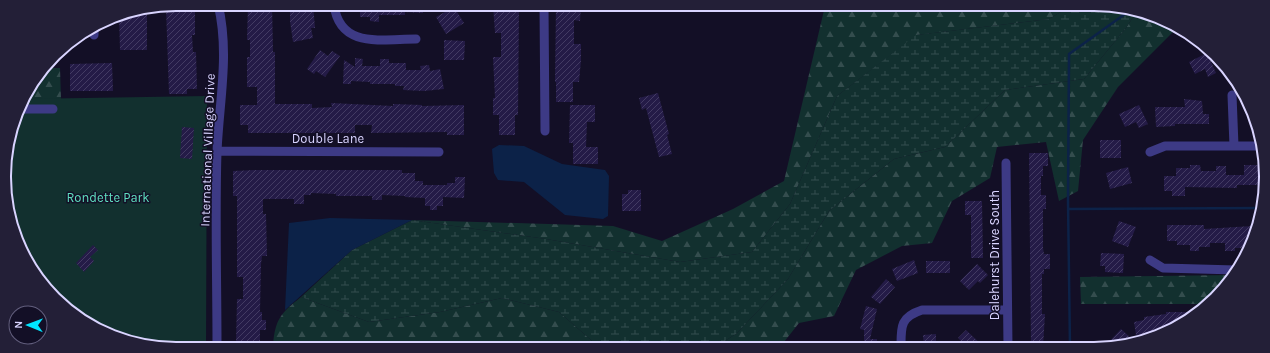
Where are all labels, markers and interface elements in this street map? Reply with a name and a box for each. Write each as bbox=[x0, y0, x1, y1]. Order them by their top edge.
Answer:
street label: International Village Drive bbox=[197, 73, 218, 227]
street label: Double Lane bbox=[292, 131, 365, 146]
park label: Rondette Park bbox=[66, 190, 150, 205]
street label: Dalehurst Drive South bbox=[987, 190, 1002, 320]
north arrow bbox=[8, 305, 48, 345]
text: N bbox=[12, 321, 25, 329]

